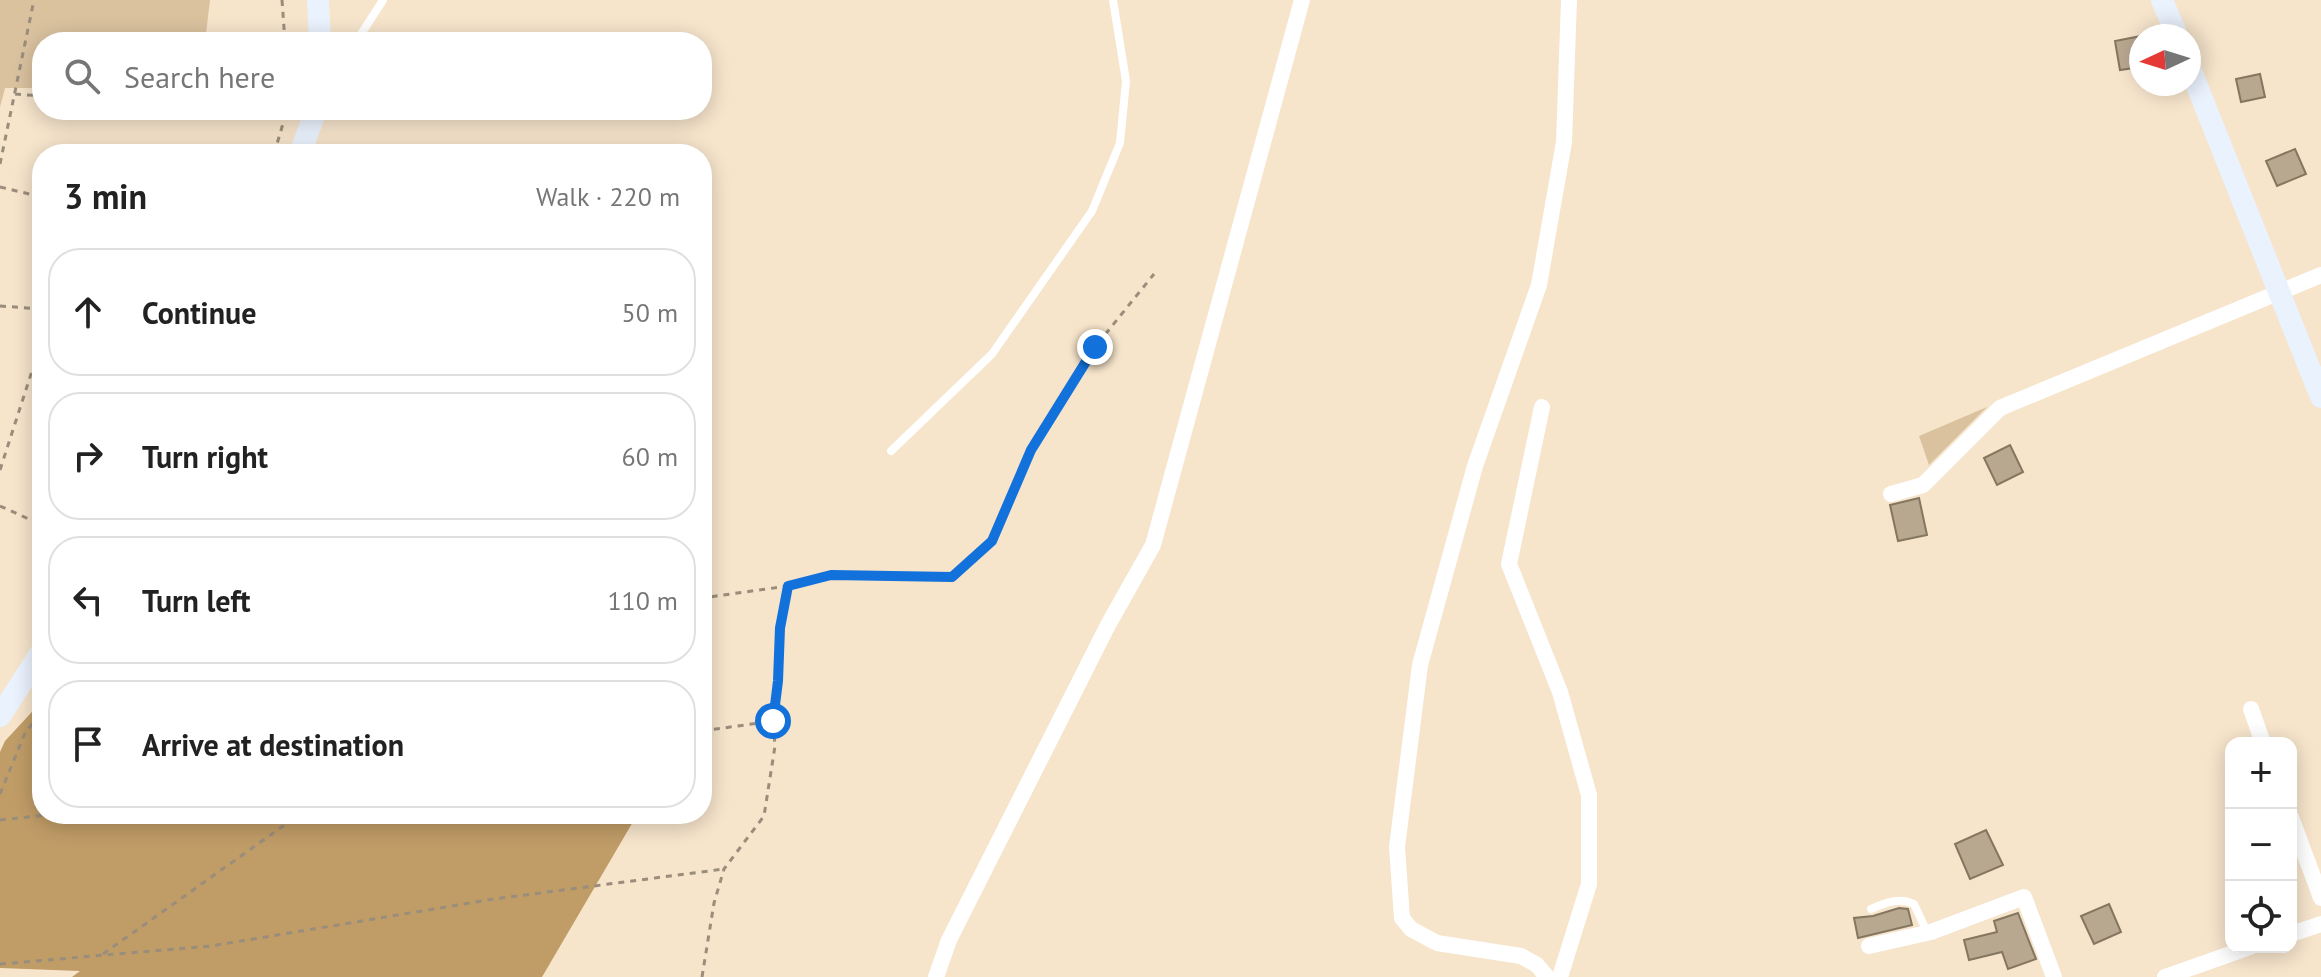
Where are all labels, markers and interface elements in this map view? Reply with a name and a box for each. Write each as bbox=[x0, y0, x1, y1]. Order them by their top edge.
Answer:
north arrow bbox=[2129, 24, 2201, 96]
search box bbox=[32, 32, 712, 120]
icon: search bbox=[60, 54, 104, 98]
text: Search here bbox=[124, 57, 275, 96]
text: 3 min bbox=[64, 174, 147, 218]
text: Walk · 220 m bbox=[536, 180, 680, 213]
icon: ahead bbox=[66, 290, 110, 334]
text: Continue bbox=[142, 293, 256, 332]
text: 50 m bbox=[622, 296, 678, 329]
route end bbox=[1077, 329, 1113, 365]
icon: right bbox=[66, 434, 110, 478]
text: Turn right bbox=[142, 437, 268, 476]
text: 60 m bbox=[622, 440, 678, 473]
icon: left bbox=[66, 578, 110, 622]
text: Turn left bbox=[142, 581, 250, 620]
text: 110 m bbox=[607, 584, 678, 617]
route start bbox=[755, 703, 791, 739]
icon: arrive bbox=[66, 722, 110, 766]
text: Arrive at destination bbox=[142, 725, 404, 764]
map controls bbox=[2225, 737, 2297, 953]
button: + bbox=[2225, 737, 2297, 809]
button: − bbox=[2225, 809, 2297, 881]
button: locate bbox=[2225, 881, 2297, 953]

